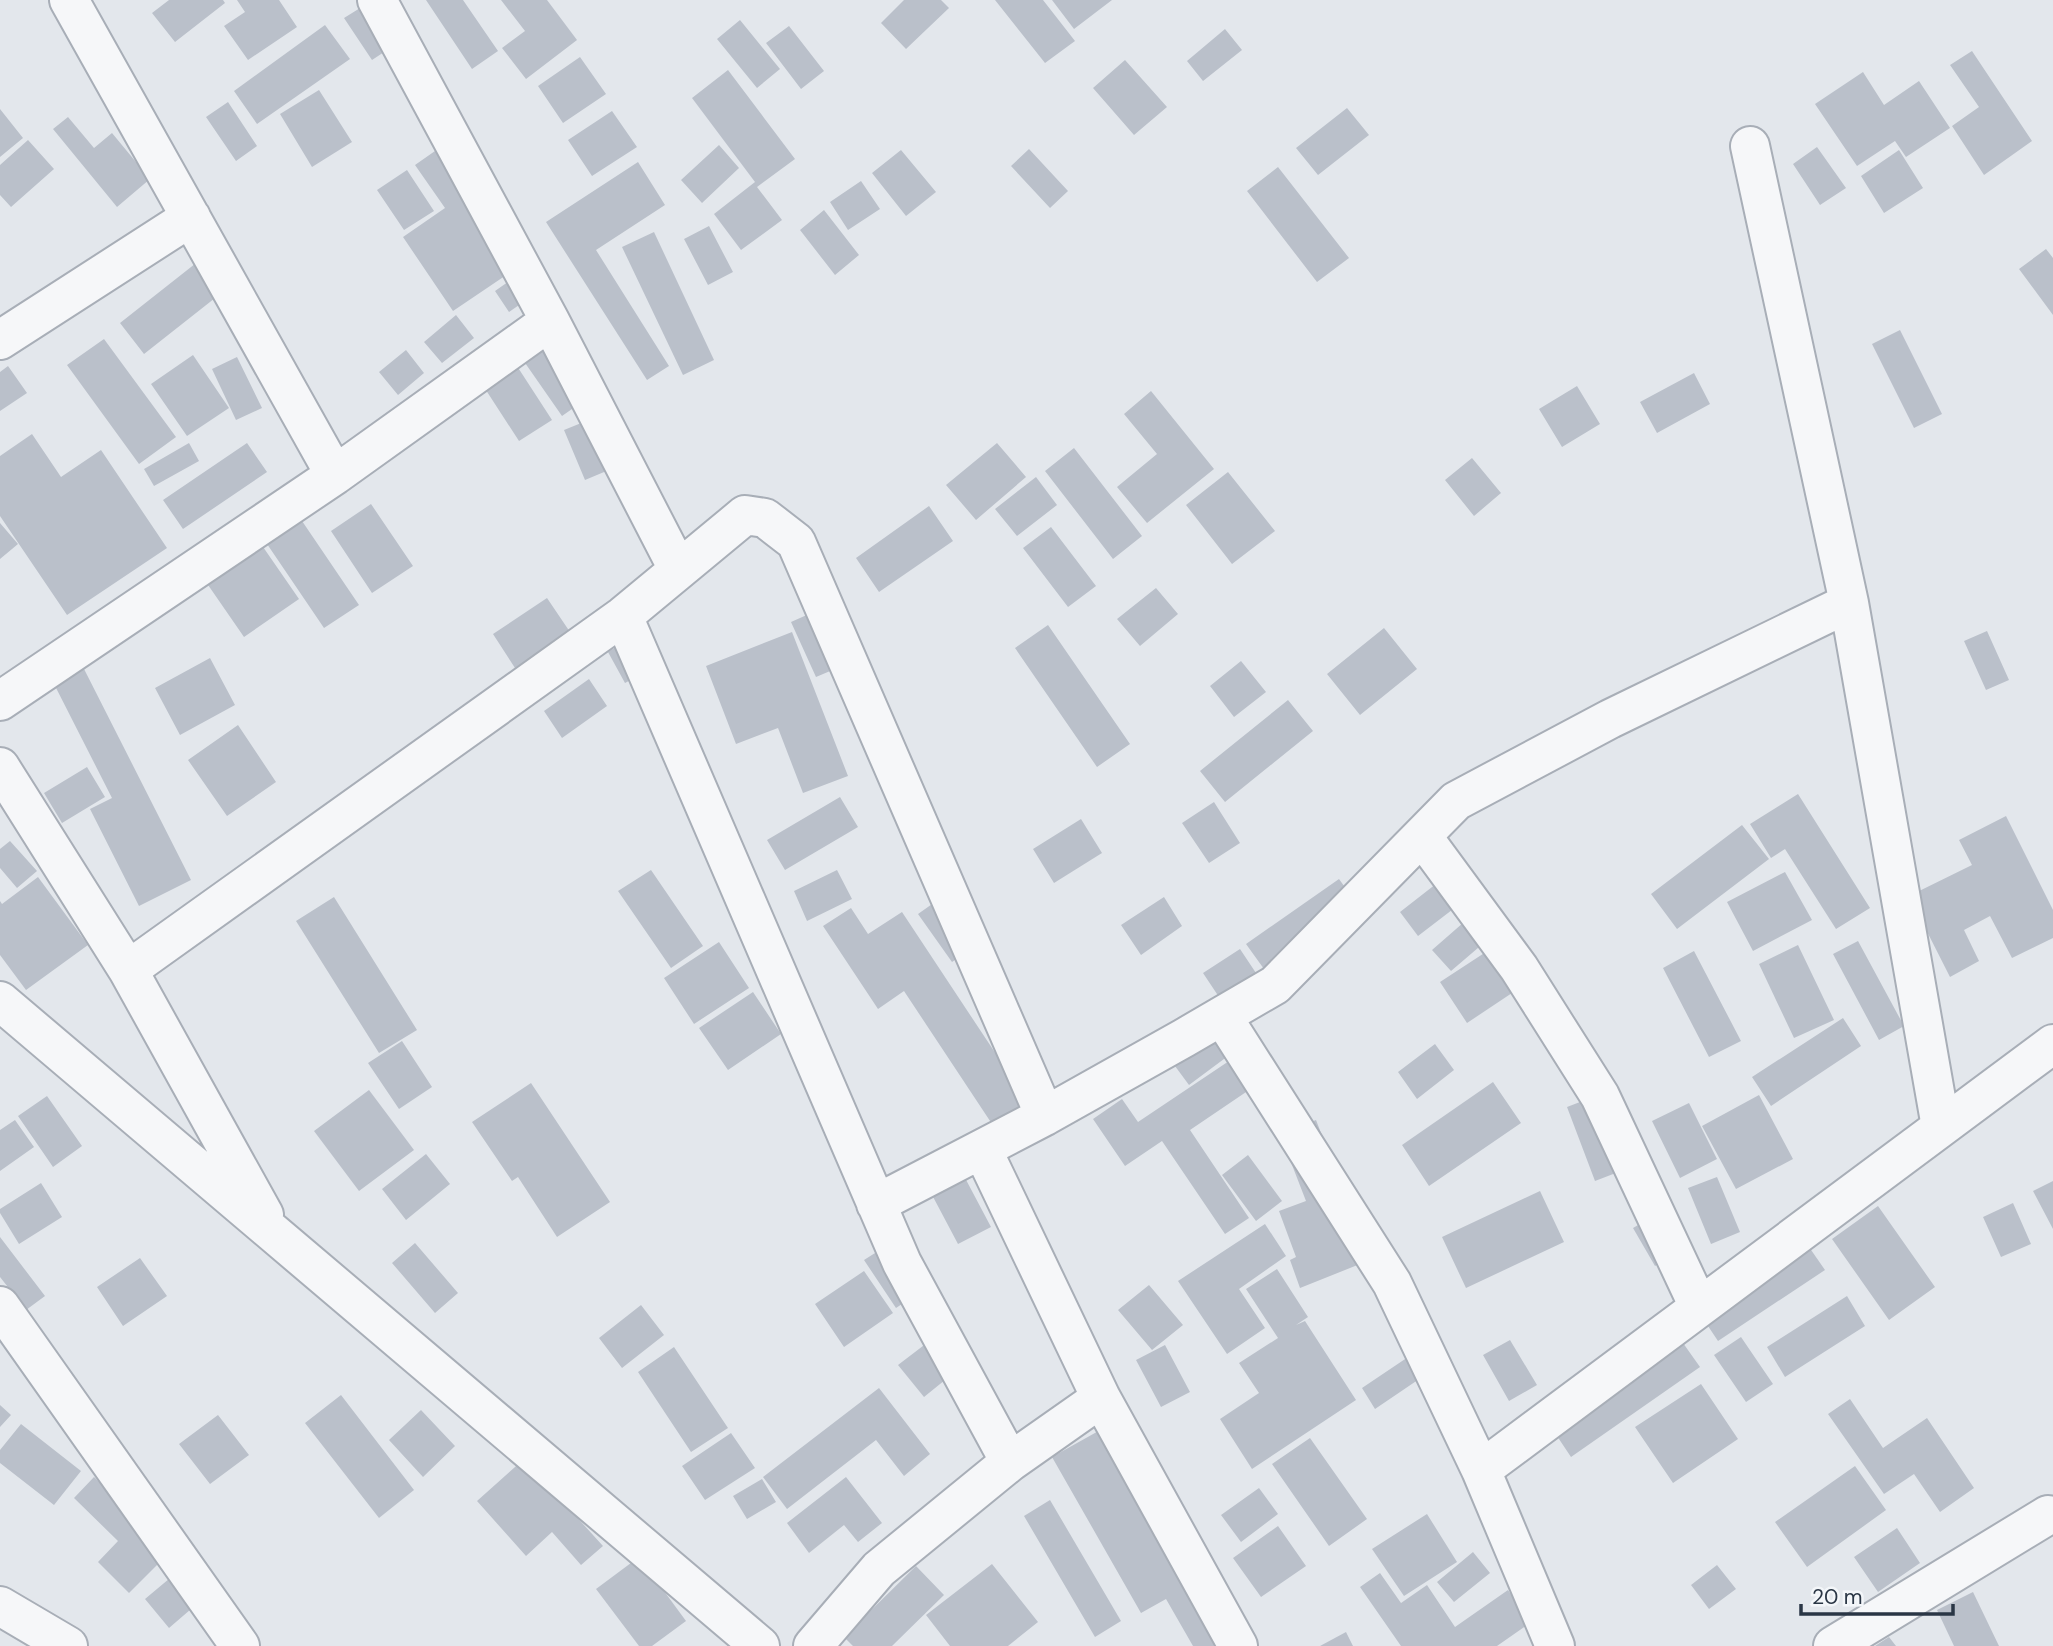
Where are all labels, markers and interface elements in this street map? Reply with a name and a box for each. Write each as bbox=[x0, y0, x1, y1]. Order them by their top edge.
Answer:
scale bar bbox=[1801, 1572, 1953, 1616]
text: 20 m bbox=[1812, 1583, 1863, 1611]

